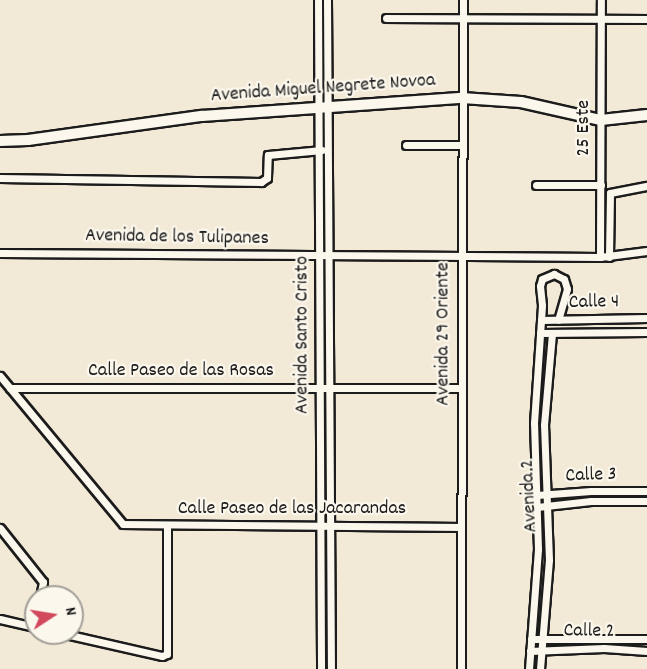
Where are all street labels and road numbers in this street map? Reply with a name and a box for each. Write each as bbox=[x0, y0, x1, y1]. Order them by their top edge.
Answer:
street label: Avenida Miguel Negrete Novoa bbox=[210, 69, 436, 109]
street label: 25 Este bbox=[572, 100, 596, 156]
street label: Avenida de los Tulipanes bbox=[85, 224, 269, 252]
street label: Avenida Santo Cristo bbox=[291, 256, 315, 414]
street label: Avenida 29 Oriente bbox=[432, 262, 456, 406]
street label: Calle 4 bbox=[569, 291, 619, 315]
street label: Calle Paseo de las Rosas bbox=[88, 359, 274, 383]
street label: Avenida 2 bbox=[516, 459, 544, 533]
street label: Calle 3 bbox=[565, 463, 617, 489]
street label: Calle Paseo de las Jacarandas bbox=[178, 497, 406, 521]
street label: Calle 2 bbox=[563, 620, 615, 644]

